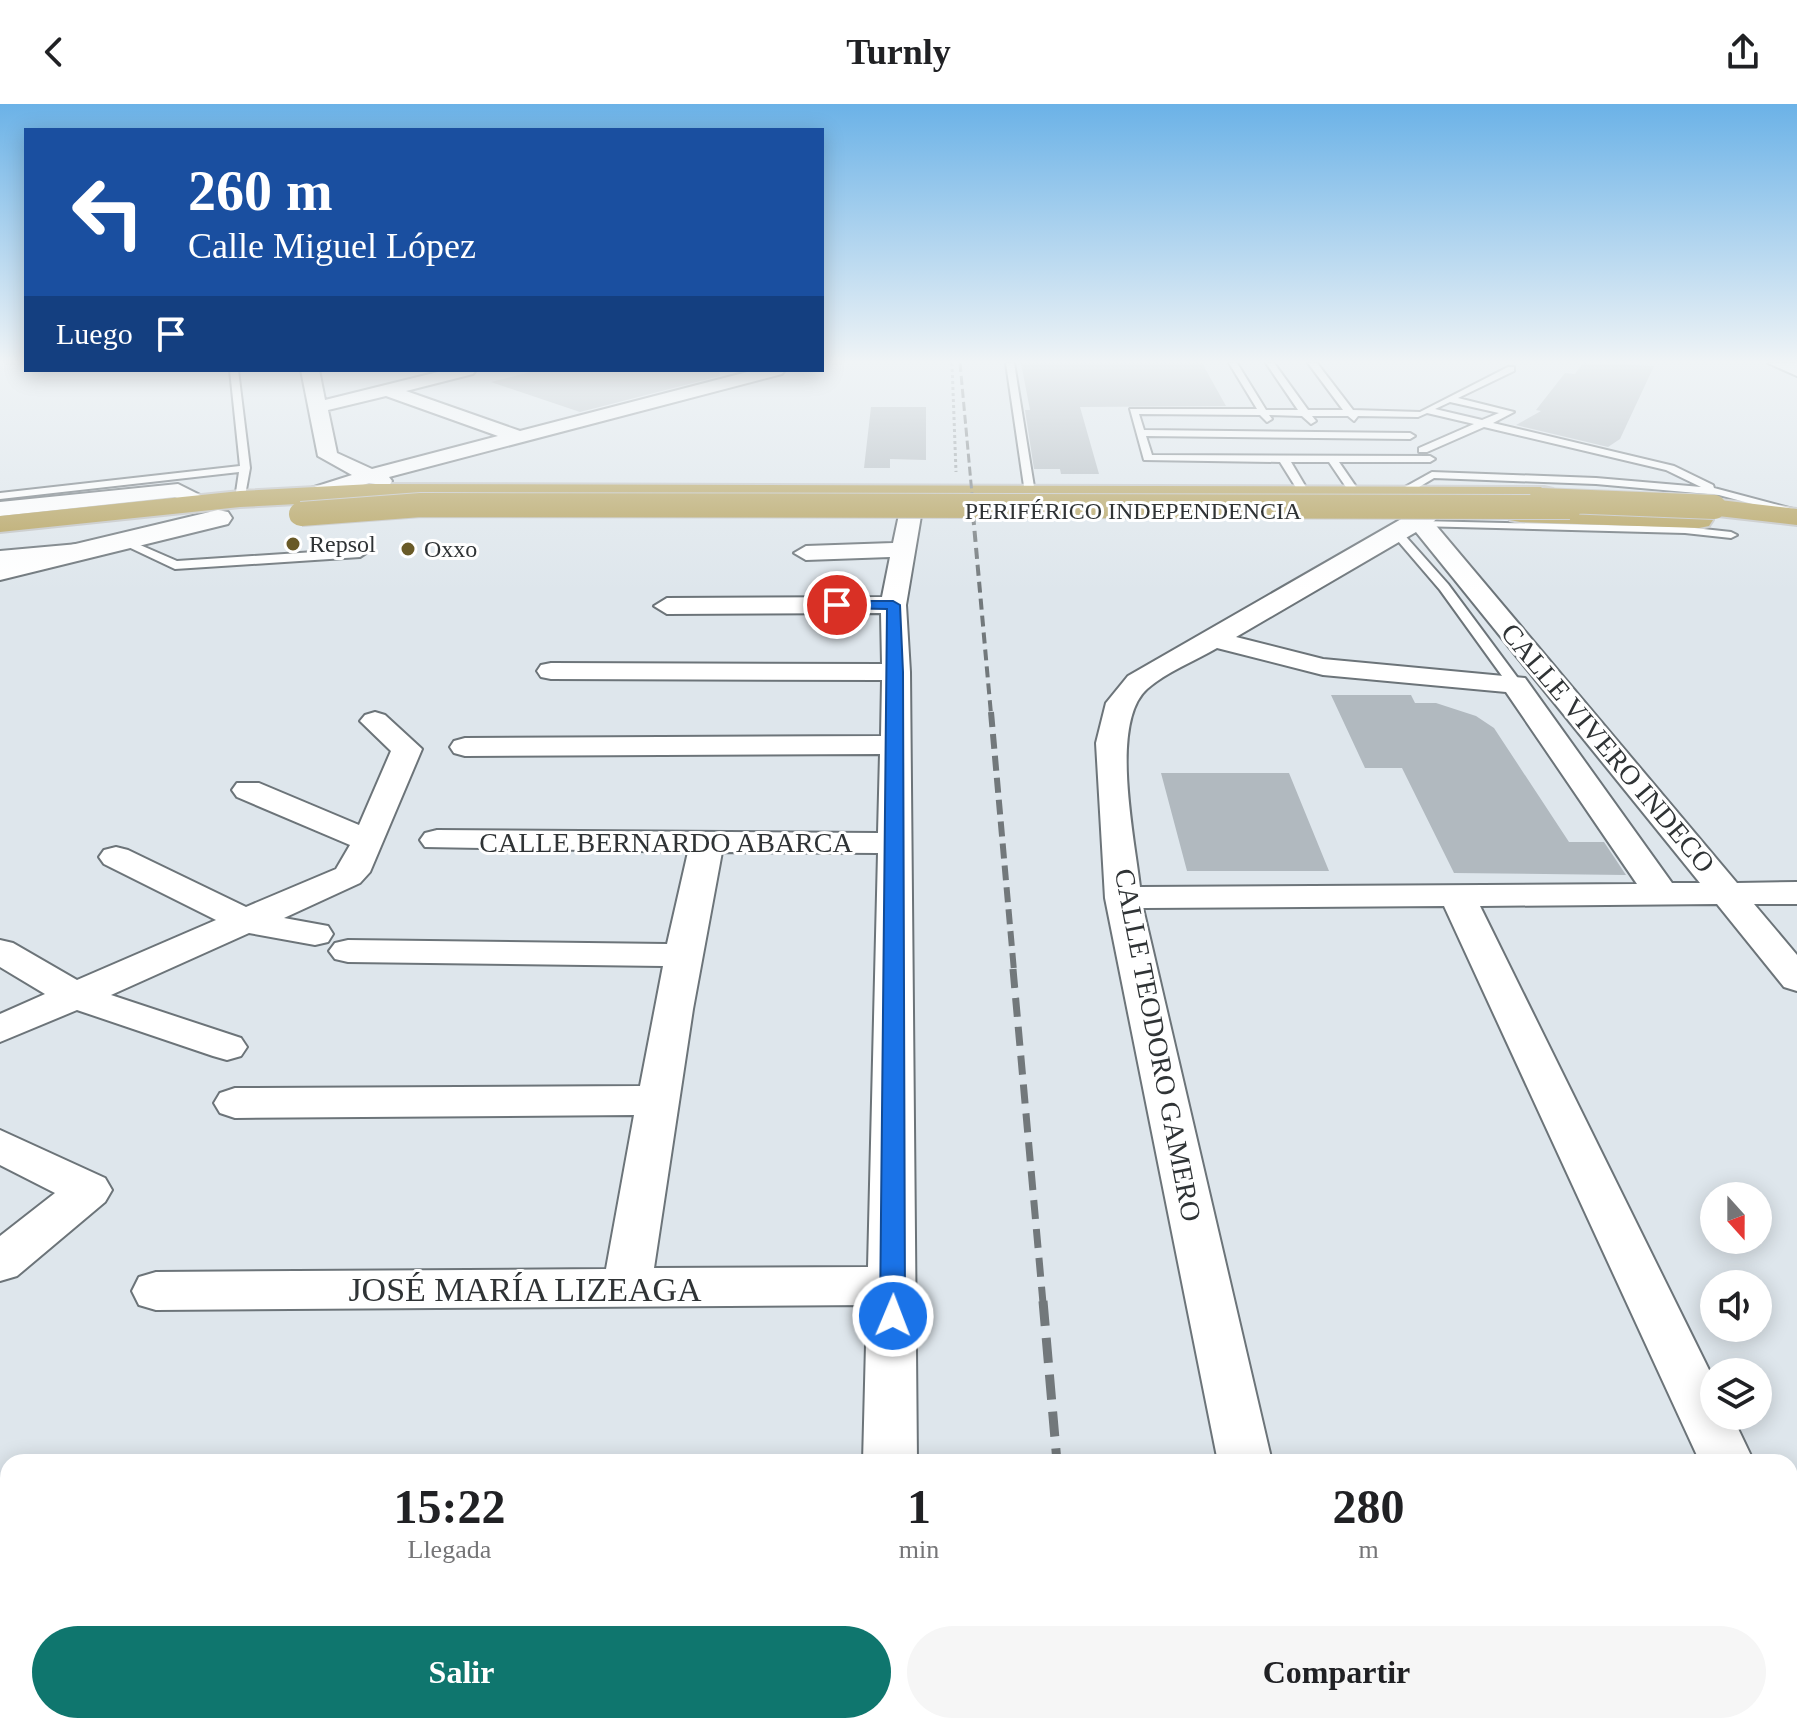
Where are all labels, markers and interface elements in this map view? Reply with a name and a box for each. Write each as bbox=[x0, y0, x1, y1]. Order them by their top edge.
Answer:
icon: back bbox=[32, 30, 76, 74]
icon: share bbox=[1721, 30, 1765, 74]
text: Turnly bbox=[846, 32, 951, 72]
icon: left bbox=[56, 160, 160, 264]
text: 260 m bbox=[188, 160, 333, 222]
text: Calle Miguel López bbox=[188, 226, 476, 266]
icon: arrive bbox=[149, 312, 193, 356]
text: Luego bbox=[56, 317, 133, 350]
street label: PERIFÉRICO INDEPENDENCIA bbox=[965, 498, 1302, 524]
place label: Repsol bbox=[309, 531, 376, 557]
marker: Repsol bbox=[284, 535, 302, 553]
place label: Oxxo bbox=[424, 536, 477, 562]
marker: Oxxo bbox=[399, 540, 417, 558]
pin bbox=[803, 571, 871, 639]
icon: arrive bbox=[815, 583, 859, 627]
street label: CALLE VIVERO INDECO bbox=[1495, 617, 1721, 879]
street label: CALLE BERNARDO ABARCA bbox=[479, 827, 853, 858]
street label: CALLE TEODORO GAMERO bbox=[1109, 866, 1207, 1224]
north arrow bbox=[1700, 1182, 1772, 1254]
map controls bbox=[1700, 1182, 1772, 1430]
button: sound bbox=[1700, 1270, 1772, 1342]
street label: JOSÉ MARÍA LIZEAGA bbox=[348, 1271, 702, 1308]
position arrow bbox=[851, 1274, 935, 1358]
button: layers bbox=[1700, 1358, 1772, 1430]
text: 15:22 bbox=[393, 1480, 505, 1533]
text: 1 bbox=[907, 1480, 931, 1533]
text: 280 bbox=[1333, 1480, 1405, 1533]
text: Llegada bbox=[408, 1535, 491, 1564]
text: min bbox=[899, 1535, 939, 1564]
text: m bbox=[1358, 1535, 1379, 1564]
button: Salir bbox=[32, 1626, 891, 1718]
button: Compartir bbox=[907, 1626, 1766, 1718]

